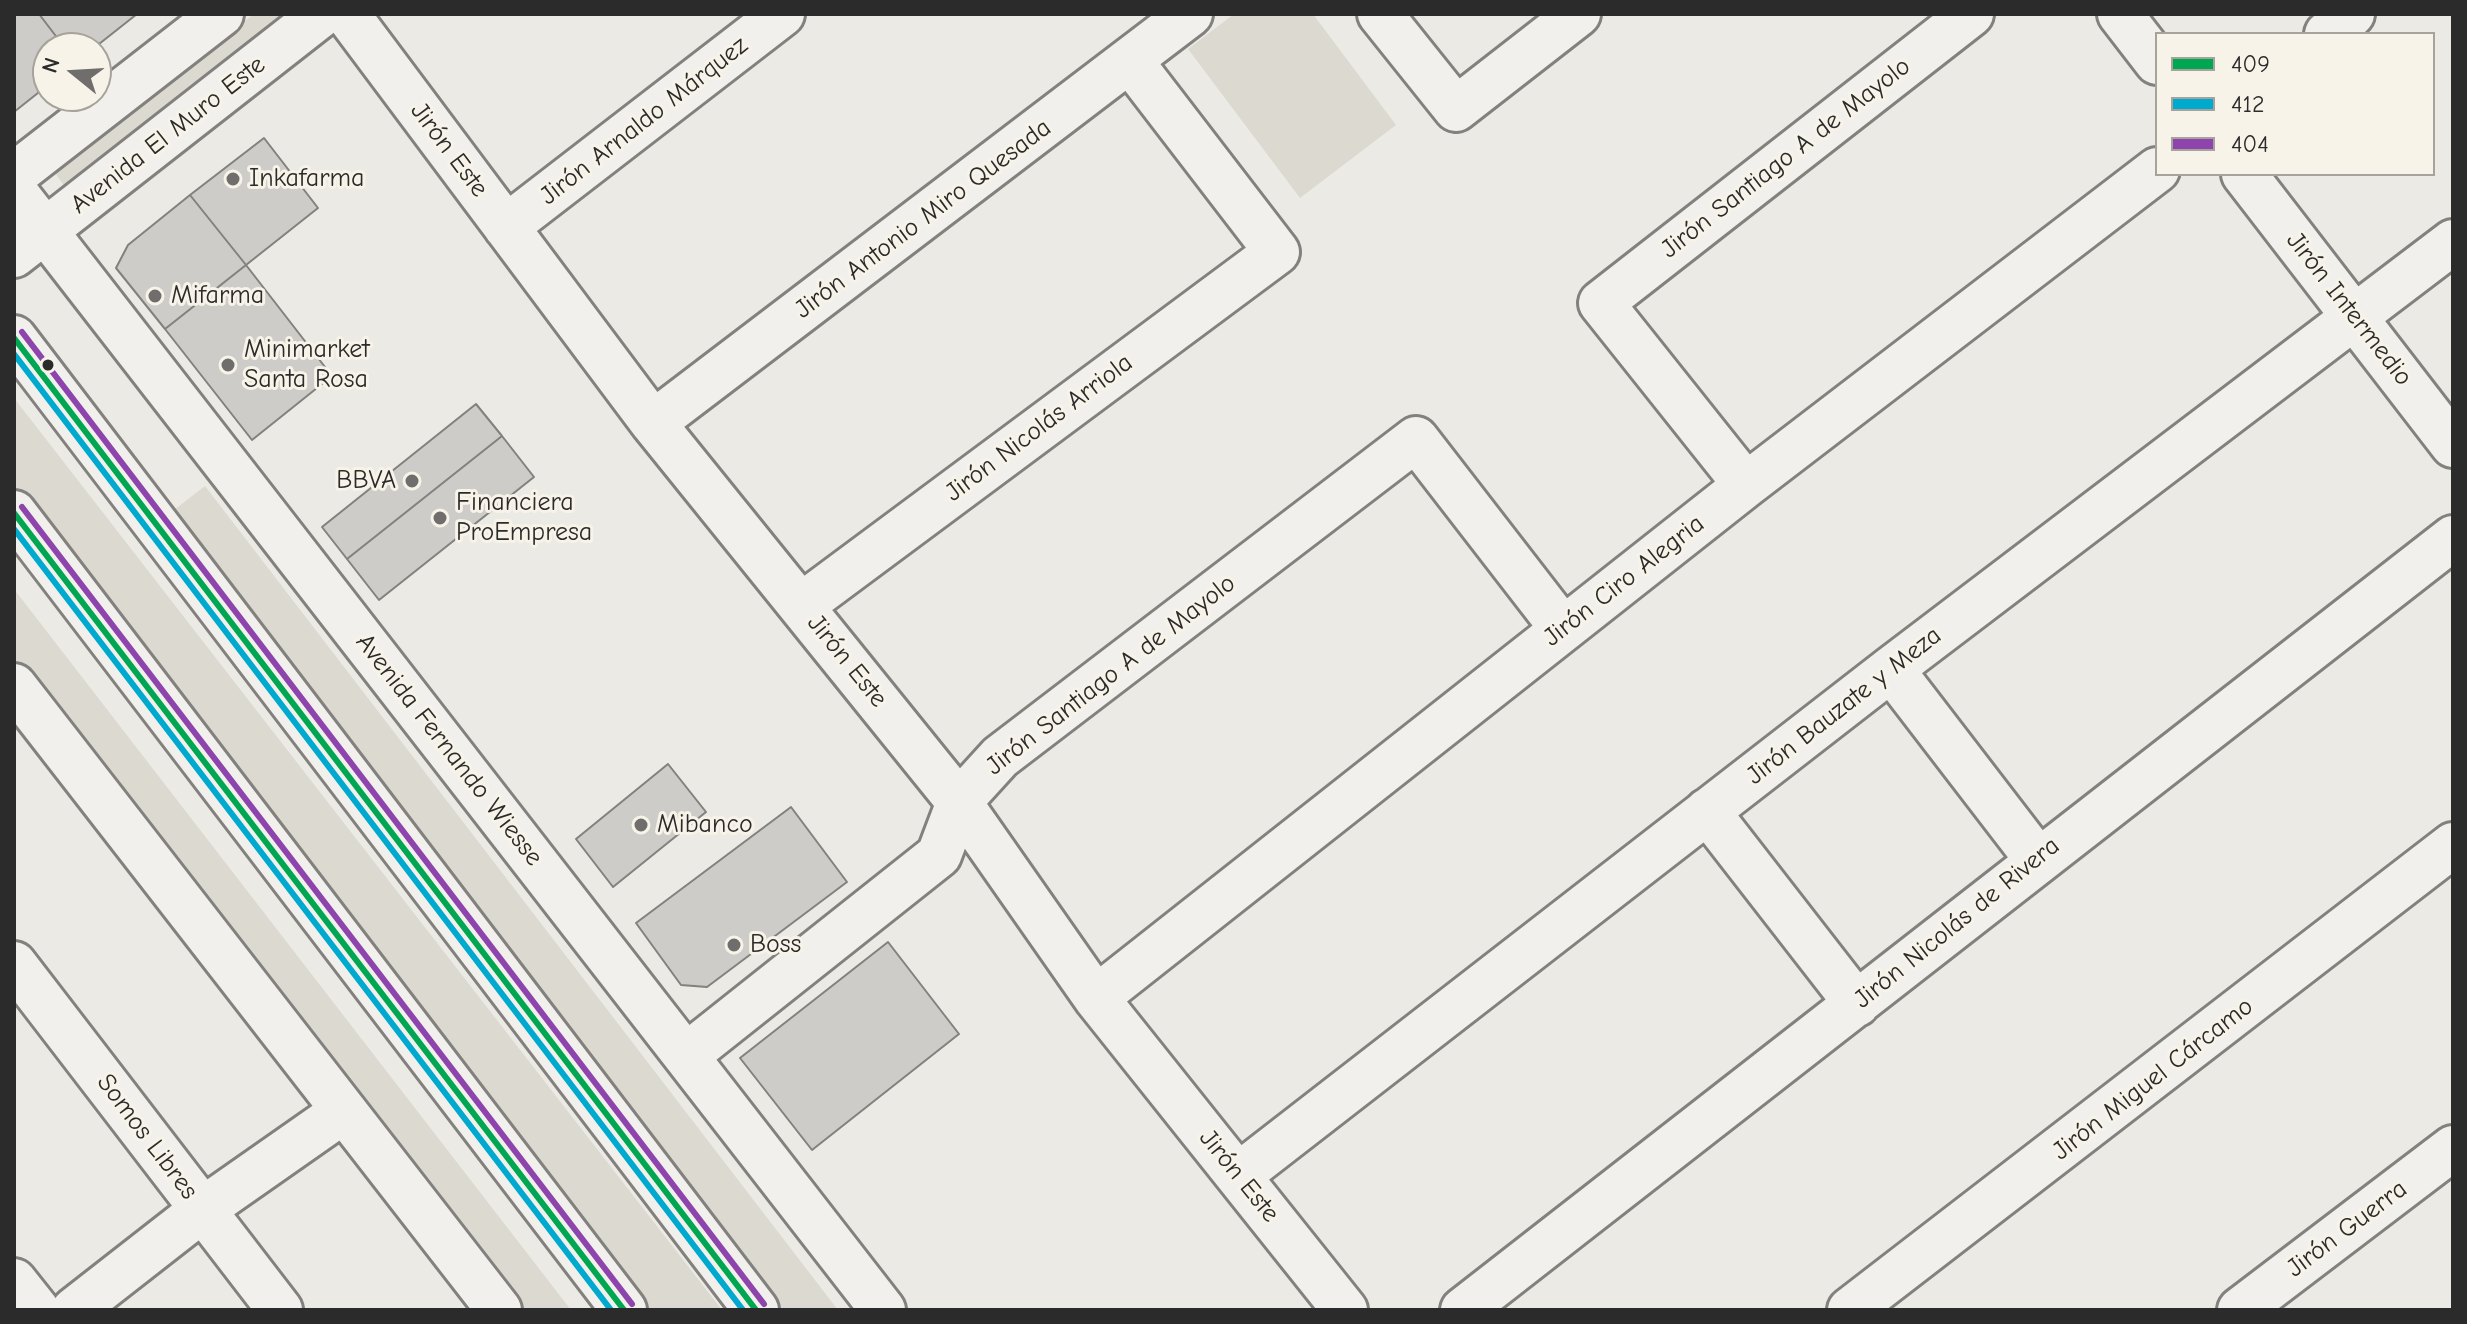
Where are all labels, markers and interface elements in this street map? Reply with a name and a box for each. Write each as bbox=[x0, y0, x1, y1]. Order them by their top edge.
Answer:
street label: Jirón Arnaldo Márquez bbox=[534, 30, 754, 212]
north arrow bbox=[32, 32, 112, 112]
legend bbox=[2155, 32, 2435, 176]
street label: Avenida El Muro Este bbox=[65, 49, 271, 221]
text: 409 bbox=[2231, 50, 2270, 78]
street label: Jirón Santiago A de Mayolo bbox=[1655, 51, 1917, 265]
text: N bbox=[36, 54, 66, 76]
text: 412 bbox=[2231, 90, 2265, 118]
street label: Jirón Este bbox=[403, 97, 495, 203]
street label: Jirón Antonio Miro Quesada bbox=[789, 112, 1057, 326]
text: 404 bbox=[2231, 130, 2269, 158]
place label: Inkafarma bbox=[249, 163, 364, 195]
marker: Inkafarma bbox=[224, 170, 242, 188]
street label: Jirón Intermedio bbox=[2279, 226, 2419, 392]
place label: Mifarma bbox=[171, 280, 264, 312]
marker: Mifarma bbox=[146, 287, 164, 305]
place label: Minimarket Santa Rosa bbox=[244, 334, 370, 396]
street label: Jirón Nicolás Arriola bbox=[939, 347, 1139, 509]
marker: Minimarket Santa Rosa bbox=[219, 356, 237, 374]
unlabelled marker bbox=[40, 357, 56, 373]
place label: BBVA bbox=[336, 465, 396, 497]
marker: BBVA bbox=[403, 472, 421, 490]
place label: Financiera ProEmpresa bbox=[456, 487, 592, 548]
marker: Financiera ProEmpresa bbox=[431, 509, 449, 527]
street label: Jirón Ciro Alegria bbox=[1537, 509, 1711, 653]
street label: Jirón Santiago A de Mayolo bbox=[980, 568, 1242, 782]
street label: Jirón Este bbox=[800, 608, 894, 714]
street label: Jirón Bauzate y Meza bbox=[1740, 620, 1948, 792]
street label: Avenida Fernando Wiesse bbox=[349, 628, 549, 872]
place label: Mibanco bbox=[657, 809, 753, 841]
marker: Mibanco bbox=[632, 816, 650, 834]
street label: Jirón Nicolás de Rivera bbox=[1848, 830, 2066, 1016]
place label: Boss bbox=[750, 929, 801, 961]
marker: Boss bbox=[725, 936, 743, 954]
street label: Jirón Miguel Cárcamo bbox=[2046, 991, 2260, 1167]
street label: Somos Libres bbox=[90, 1068, 204, 1206]
street label: Jirón Este bbox=[1192, 1123, 1286, 1229]
street label: Jirón Guerra bbox=[2281, 1174, 2413, 1284]

